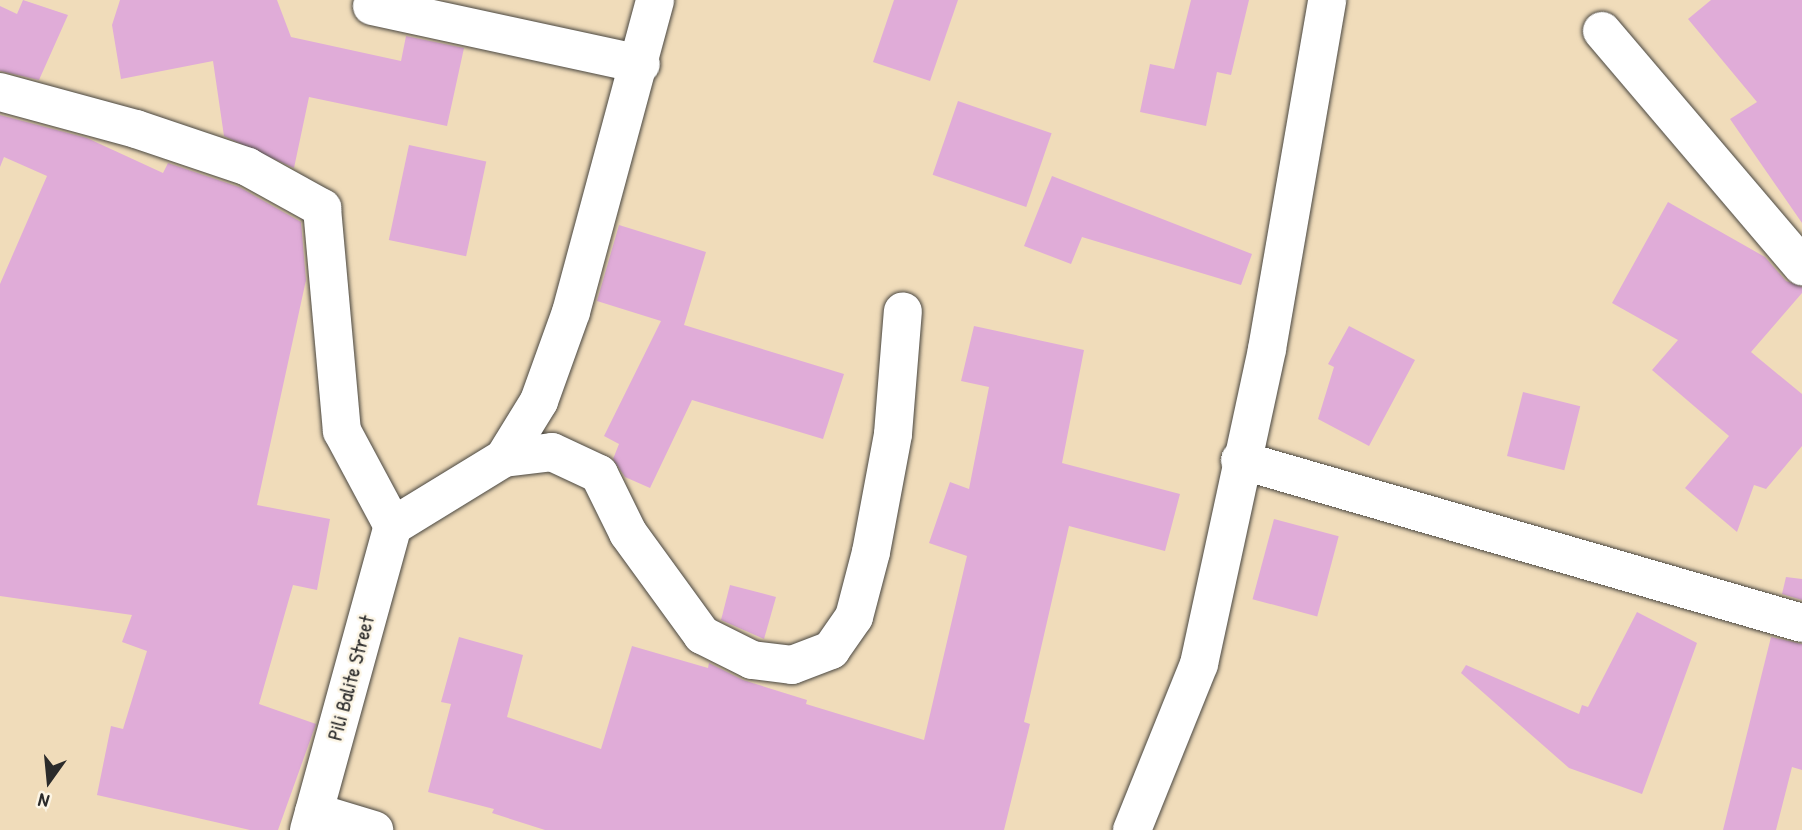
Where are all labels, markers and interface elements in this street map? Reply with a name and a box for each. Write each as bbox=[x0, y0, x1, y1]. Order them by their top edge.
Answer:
street label: Pili Balite Street bbox=[322, 613, 380, 743]
north arrow bbox=[14, 746, 84, 816]
text: N bbox=[35, 787, 52, 815]

